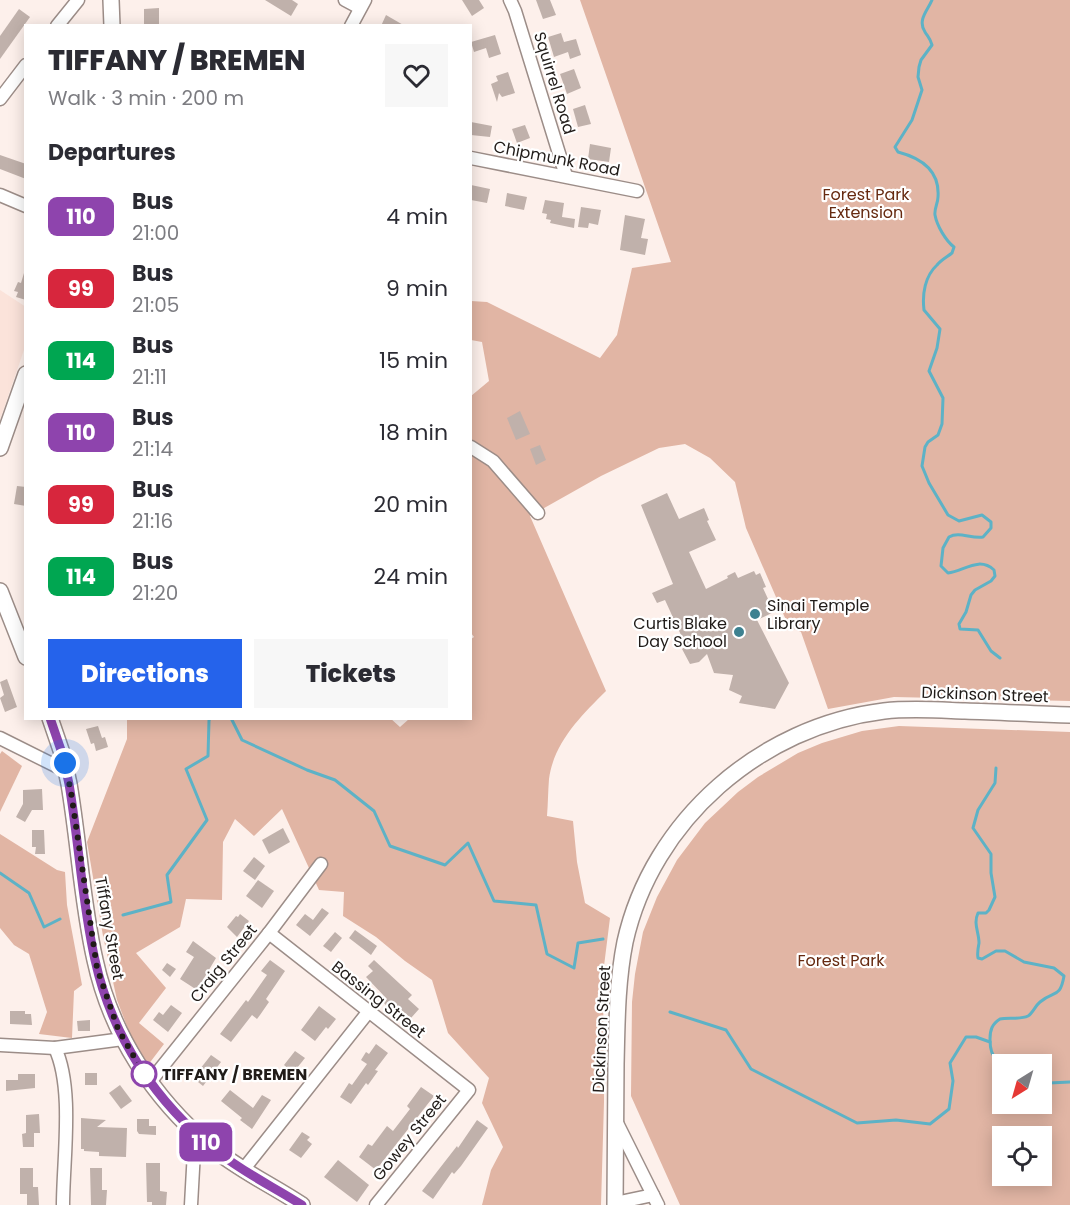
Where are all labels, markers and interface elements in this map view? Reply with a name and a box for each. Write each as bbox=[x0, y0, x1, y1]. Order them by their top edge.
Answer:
street label: Squirrel Road bbox=[528, 29, 581, 137]
text: TIFFANY / BREMEN bbox=[48, 41, 305, 80]
button: heart bbox=[385, 44, 448, 107]
text: Walk · 3 min · 200 m bbox=[48, 84, 244, 112]
street label: Chipmunk Road bbox=[492, 135, 622, 182]
text: Departures bbox=[48, 137, 176, 168]
park label: Forest Park Extension bbox=[823, 183, 910, 224]
text: Bus bbox=[132, 186, 174, 217]
text: 4 min bbox=[386, 201, 448, 232]
text: 110 bbox=[66, 202, 96, 231]
text: 21:00 bbox=[132, 219, 179, 247]
text: Bus bbox=[132, 258, 174, 289]
text: 9 min bbox=[386, 273, 448, 304]
text: 99 bbox=[68, 274, 94, 303]
text: 21:05 bbox=[132, 291, 179, 319]
text: Bus bbox=[132, 330, 174, 361]
text: 15 min bbox=[379, 345, 448, 376]
text: 114 bbox=[66, 346, 96, 375]
text: 21:11 bbox=[132, 363, 167, 391]
text: Bus bbox=[132, 402, 174, 433]
text: 18 min bbox=[379, 417, 448, 448]
text: 110 bbox=[66, 418, 96, 447]
text: 21:14 bbox=[132, 435, 173, 463]
text: Bus bbox=[132, 474, 174, 505]
text: 20 min bbox=[374, 489, 448, 520]
text: 99 bbox=[68, 490, 94, 519]
text: 21:16 bbox=[132, 507, 173, 535]
text: Bus bbox=[132, 546, 174, 577]
text: 24 min bbox=[373, 561, 448, 592]
text: 114 bbox=[66, 562, 96, 591]
text: 21:20 bbox=[132, 579, 178, 607]
place label: Sinai Temple Library bbox=[767, 594, 869, 635]
marker: Sinai Temple Library bbox=[748, 607, 762, 621]
place label: Curtis Blake Day School bbox=[633, 612, 727, 653]
marker: Curtis Blake Day School bbox=[732, 625, 746, 639]
button: Directions bbox=[48, 639, 242, 708]
button: Tickets bbox=[254, 639, 448, 708]
street label: Dickinson Street bbox=[921, 681, 1049, 708]
your location bbox=[50, 748, 80, 778]
street label: Tiffany Street bbox=[89, 875, 130, 982]
street label: Craig Street bbox=[185, 919, 262, 1007]
park label: Forest Park bbox=[798, 949, 885, 972]
street label: Bassing Street bbox=[327, 955, 431, 1043]
street label: Dickinson Street bbox=[587, 965, 616, 1093]
north arrow bbox=[992, 1054, 1052, 1114]
map controls bbox=[992, 1054, 1052, 1186]
marker: TIFFANY / BREMEN bbox=[131, 1061, 157, 1087]
place label: TIFFANY / BREMEN bbox=[162, 1063, 307, 1086]
street label: Gowey Street bbox=[367, 1089, 452, 1186]
line badge: 110 bbox=[172, 1122, 240, 1162]
button: locate bbox=[992, 1126, 1052, 1186]
text: 110 bbox=[191, 1128, 221, 1157]

